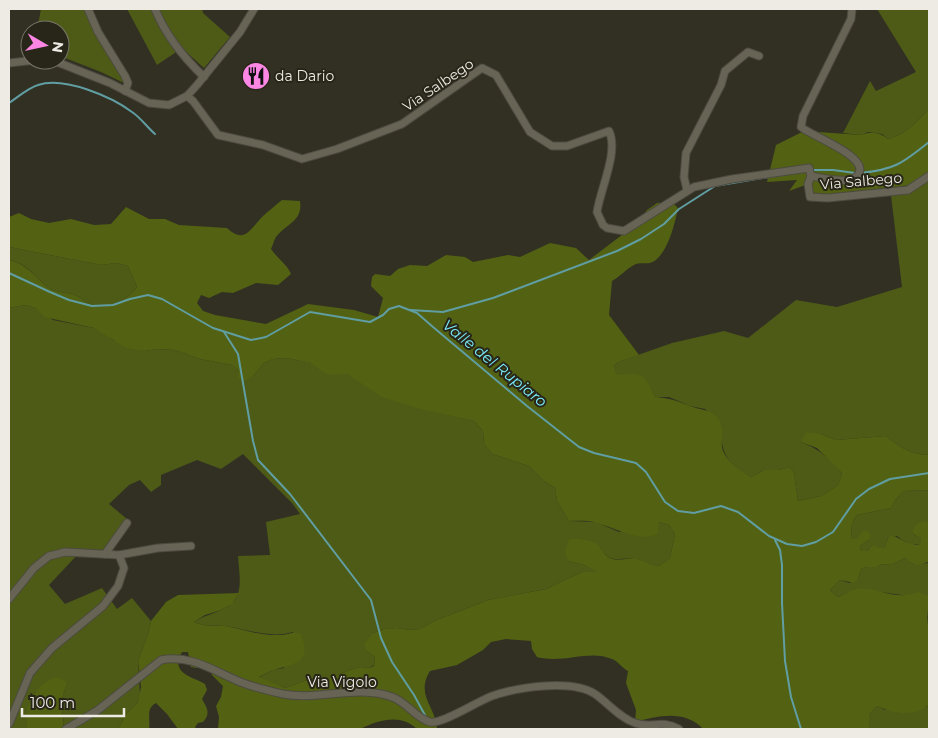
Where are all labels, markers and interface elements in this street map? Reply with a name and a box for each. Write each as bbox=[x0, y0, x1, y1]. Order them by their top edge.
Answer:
north arrow bbox=[20, 20, 70, 70]
text: N bbox=[48, 40, 68, 54]
street label: Via Salbego bbox=[399, 54, 477, 115]
restaurant icon: da Dario bbox=[241, 61, 271, 91]
place label: da Dario bbox=[275, 67, 335, 85]
street label: Via Salbego bbox=[819, 168, 903, 194]
water label: Valle del Rupiaro bbox=[439, 315, 551, 411]
street label: Via Vigolo bbox=[307, 673, 377, 691]
scale bar bbox=[22, 686, 125, 718]
text: 100 m bbox=[30, 693, 75, 712]

